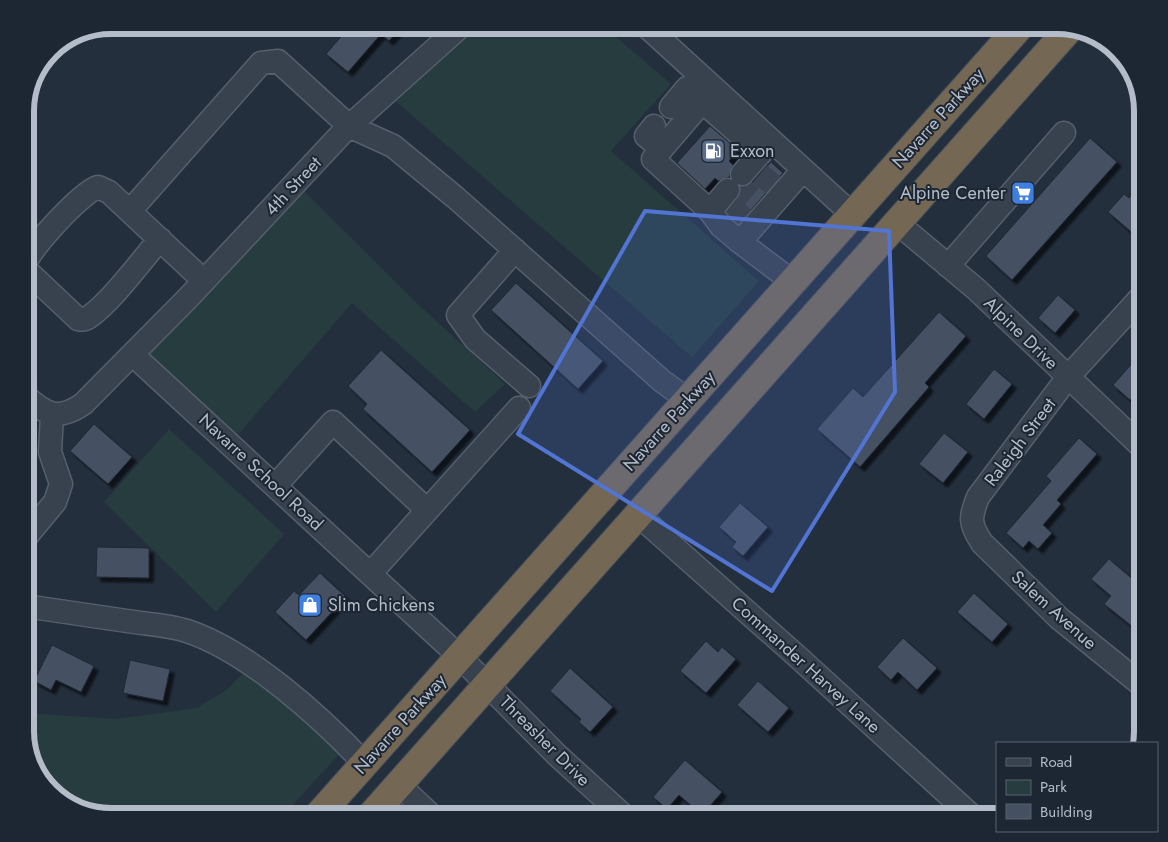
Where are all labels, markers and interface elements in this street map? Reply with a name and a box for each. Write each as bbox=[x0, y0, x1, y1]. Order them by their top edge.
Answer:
street label: Navarre Parkway bbox=[886, 62, 990, 174]
fuel station icon: Exxon bbox=[700, 138, 726, 164]
place label: Exxon bbox=[730, 138, 775, 164]
street label: 4th Street bbox=[259, 150, 328, 221]
place label: Alpine Center bbox=[900, 180, 1007, 206]
supermarket icon: Alpine Center bbox=[1010, 180, 1036, 206]
street label: Alpine Drive bbox=[978, 291, 1064, 375]
street label: Navarre Parkway bbox=[617, 365, 721, 477]
street label: Raleigh Street bbox=[978, 392, 1062, 492]
street label: Navarre School Road bbox=[193, 407, 329, 537]
street label: Salem Avenue bbox=[1005, 564, 1103, 656]
street label: Commander Harvey Lane bbox=[726, 591, 886, 739]
shop icon: Slim Chickens bbox=[297, 592, 323, 618]
place label: Slim Chickens bbox=[328, 592, 435, 618]
street label: Navarre Parkway bbox=[348, 668, 452, 780]
street label: Threasher Drive bbox=[494, 690, 596, 792]
legend bbox=[996, 742, 1158, 832]
text: Road bbox=[1040, 751, 1072, 773]
text: Park bbox=[1040, 776, 1067, 798]
text: Building bbox=[1040, 801, 1092, 823]

